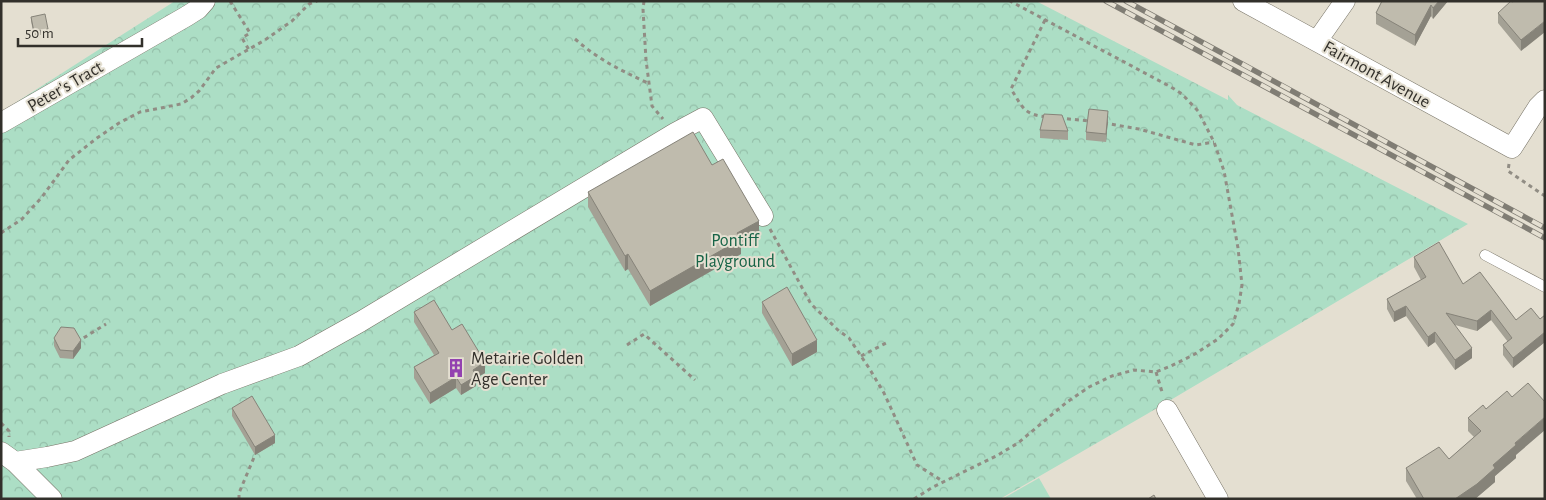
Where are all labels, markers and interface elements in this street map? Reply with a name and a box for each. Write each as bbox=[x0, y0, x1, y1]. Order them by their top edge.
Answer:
scale bar bbox=[18, 15, 141, 47]
text: 50 m bbox=[25, 26, 54, 41]
street label: Fairmont Avenue bbox=[1320, 38, 1433, 112]
street label: Peter's Tract bbox=[25, 58, 106, 116]
park label: Pontiff Playground bbox=[695, 232, 775, 271]
place label: Metairie Golden Age Center bbox=[471, 350, 584, 389]
building icon: Metairie Golden Age Center bbox=[445, 357, 467, 379]

